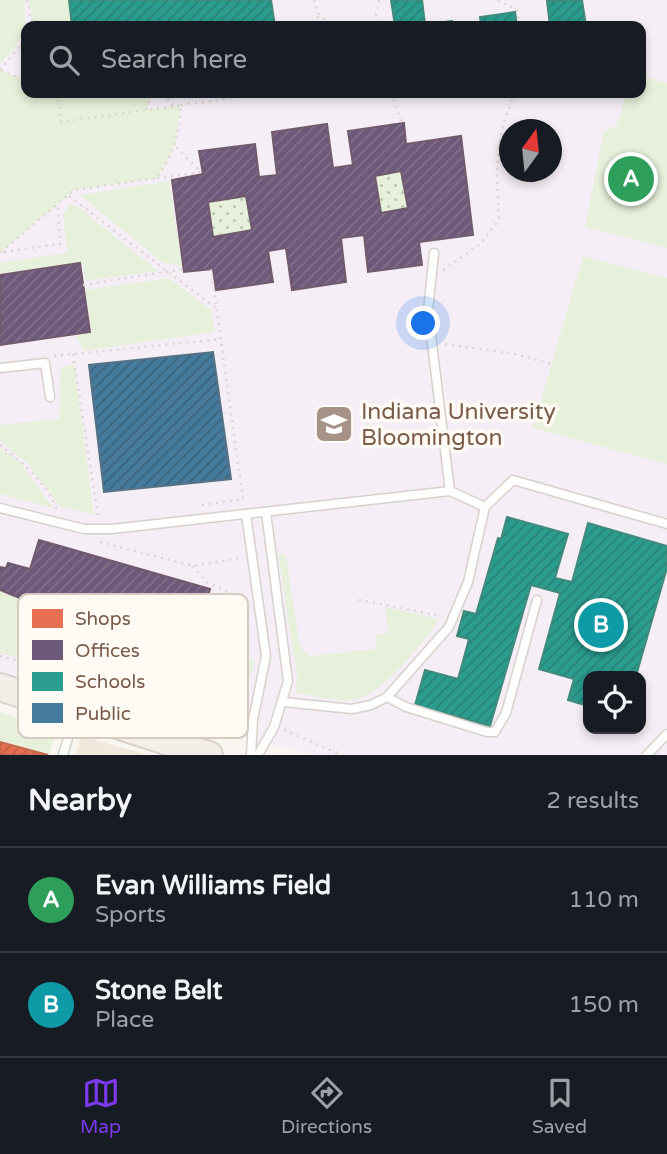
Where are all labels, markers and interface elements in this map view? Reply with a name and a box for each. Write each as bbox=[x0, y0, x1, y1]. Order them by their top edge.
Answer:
search box bbox=[21, 21, 646, 98]
icon: search bbox=[45, 41, 83, 79]
text: Search here bbox=[101, 44, 247, 75]
north arrow bbox=[499, 119, 562, 182]
pin: A bbox=[608, 153, 654, 205]
your location bbox=[406, 306, 440, 340]
place label: Indiana University Bloomington bbox=[361, 398, 556, 452]
school or university icon: Indiana University Bloomington bbox=[313, 403, 355, 445]
legend bbox=[18, 594, 248, 738]
pin: B bbox=[578, 599, 624, 651]
text: Shops bbox=[75, 608, 131, 630]
text: Offices bbox=[75, 640, 140, 662]
text: Schools bbox=[75, 671, 145, 693]
map controls bbox=[583, 671, 646, 734]
button: locate bbox=[583, 671, 646, 734]
text: Public bbox=[75, 703, 131, 725]
text: Nearby bbox=[28, 782, 132, 819]
text: 2 results bbox=[546, 787, 639, 815]
text: Evan Williams Field bbox=[95, 870, 331, 901]
text: A bbox=[42, 886, 60, 914]
text: 110 m bbox=[569, 886, 639, 914]
text: Sports bbox=[95, 901, 166, 929]
text: Stone Belt bbox=[95, 975, 222, 1006]
text: B bbox=[43, 991, 59, 1019]
text: 150 m bbox=[569, 991, 639, 1019]
text: Place bbox=[95, 1006, 154, 1034]
tab: Map bbox=[80, 1074, 121, 1138]
tab: Directions bbox=[281, 1074, 372, 1138]
tab: Saved bbox=[532, 1074, 587, 1138]

